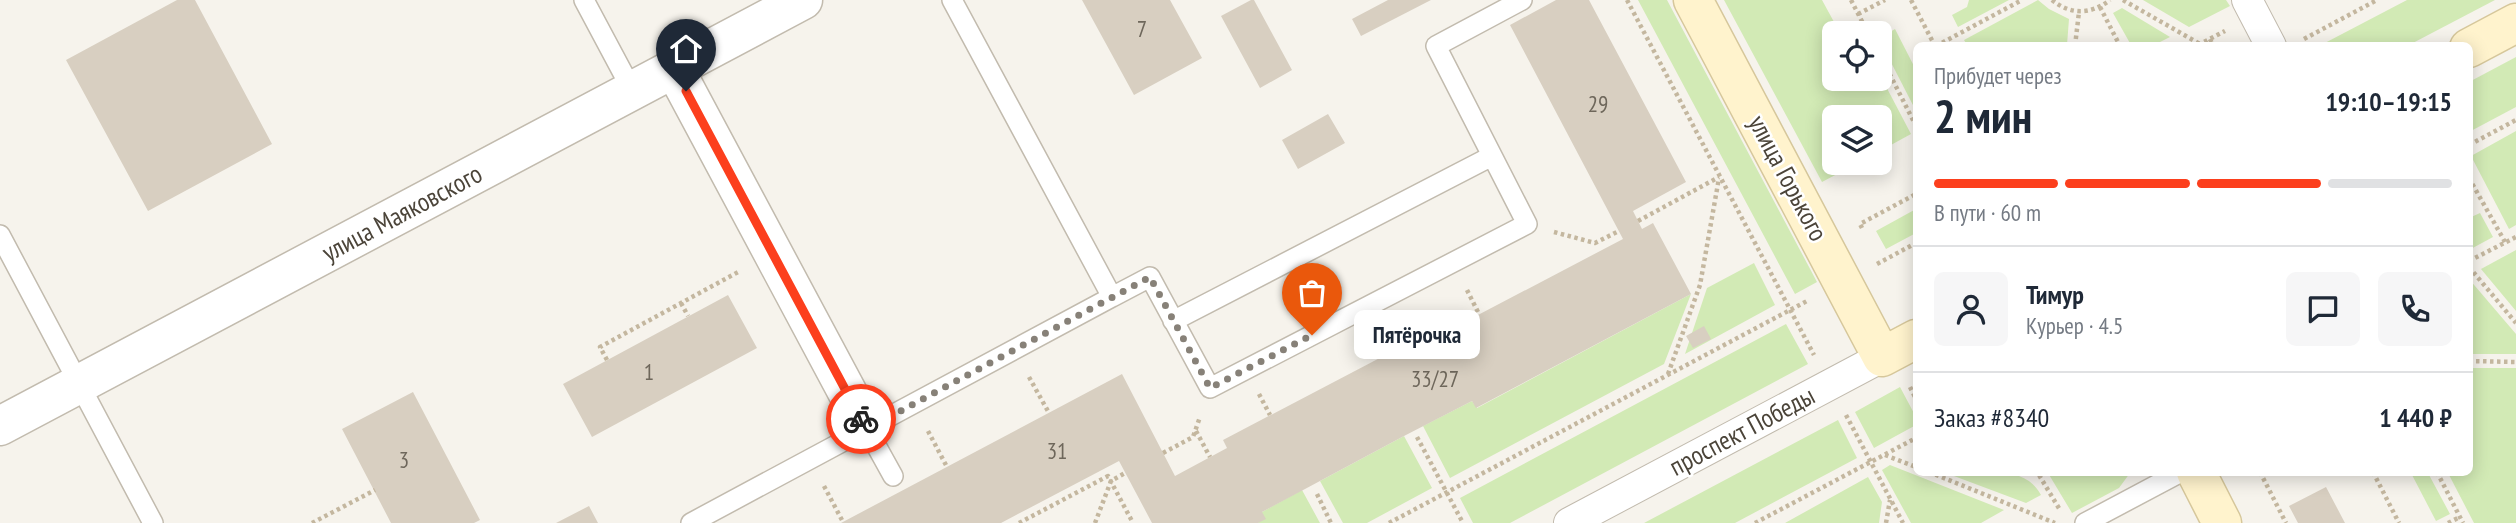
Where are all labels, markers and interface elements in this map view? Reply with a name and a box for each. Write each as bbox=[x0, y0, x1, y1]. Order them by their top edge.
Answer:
house number: 7 bbox=[1137, 14, 1147, 43]
pin bbox=[656, 19, 716, 91]
map controls bbox=[1822, 21, 1892, 175]
button: locate bbox=[1822, 21, 1892, 91]
icon: home bbox=[667, 30, 705, 68]
text: Прибудет через bbox=[1934, 61, 2062, 90]
text: 19:10–19:15 bbox=[2325, 85, 2452, 118]
text: 2 мин bbox=[1934, 86, 2032, 146]
house number: 29 bbox=[1588, 89, 1608, 118]
button: layers bbox=[1822, 105, 1892, 175]
street label: улица Горького bbox=[1742, 109, 1835, 246]
street label: улица Маяковского bbox=[316, 157, 487, 269]
text: В пути · 60 m bbox=[1934, 198, 2041, 227]
pin bbox=[1282, 263, 1342, 335]
button: person bbox=[1934, 272, 2008, 346]
button: chat bbox=[2286, 272, 2360, 346]
button: phone bbox=[2378, 272, 2452, 346]
icon: bag bbox=[1293, 274, 1331, 312]
text: Тимур bbox=[2026, 278, 2084, 311]
callout: Пятёрочка bbox=[1354, 310, 1480, 360]
text: Курьер · 4.5 bbox=[2026, 311, 2123, 340]
text: Пятёрочка bbox=[1373, 320, 1461, 349]
house number: 1 bbox=[644, 357, 654, 386]
house number: 33/27 bbox=[1411, 364, 1459, 393]
street label: проспект Победы bbox=[1663, 378, 1820, 483]
courier bbox=[826, 384, 896, 454]
icon: bike bbox=[842, 400, 880, 438]
text: Заказ #8340 bbox=[1934, 401, 2049, 434]
text: 1 440 ₽ bbox=[2379, 401, 2452, 434]
house number: 31 bbox=[1047, 436, 1067, 465]
house number: 3 bbox=[399, 445, 409, 474]

